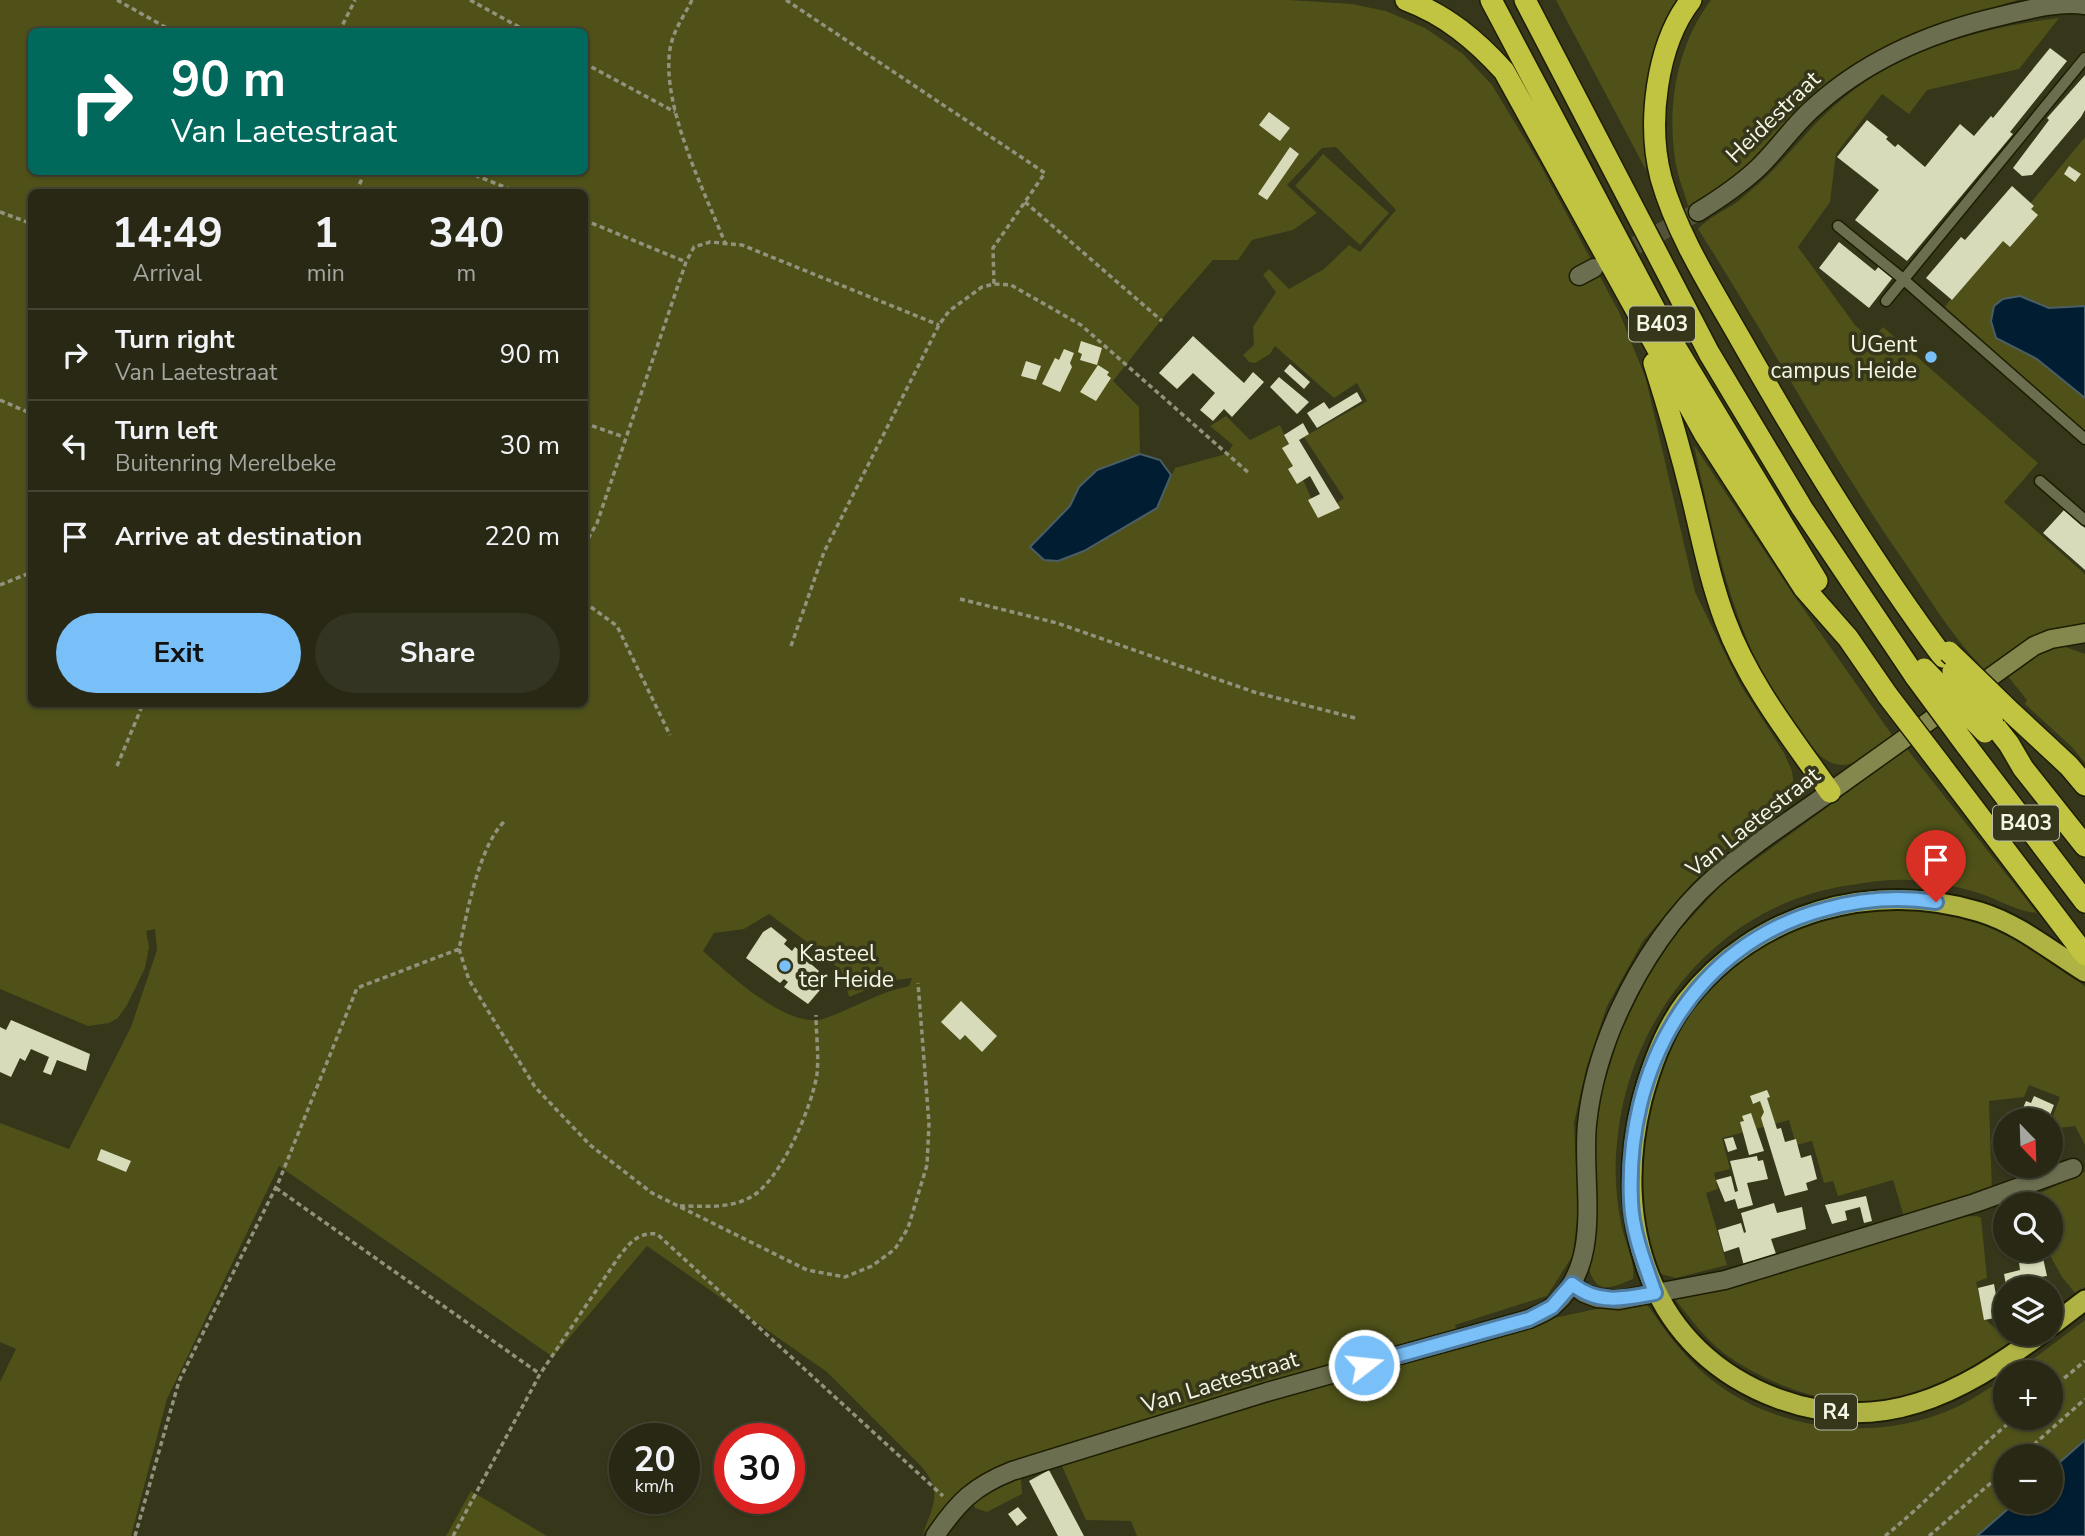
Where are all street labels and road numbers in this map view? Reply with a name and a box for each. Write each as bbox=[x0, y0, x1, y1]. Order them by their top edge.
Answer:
street label: Heidestraat bbox=[1719, 63, 1828, 170]
road number: B403 bbox=[1629, 306, 1695, 342]
street label: Van Laetestraat bbox=[1679, 759, 1827, 885]
road number: B403 bbox=[1993, 806, 2059, 840]
street label: Van Laetestraat bbox=[1137, 1343, 1303, 1421]
road number: R4 bbox=[1815, 1394, 1857, 1430]

